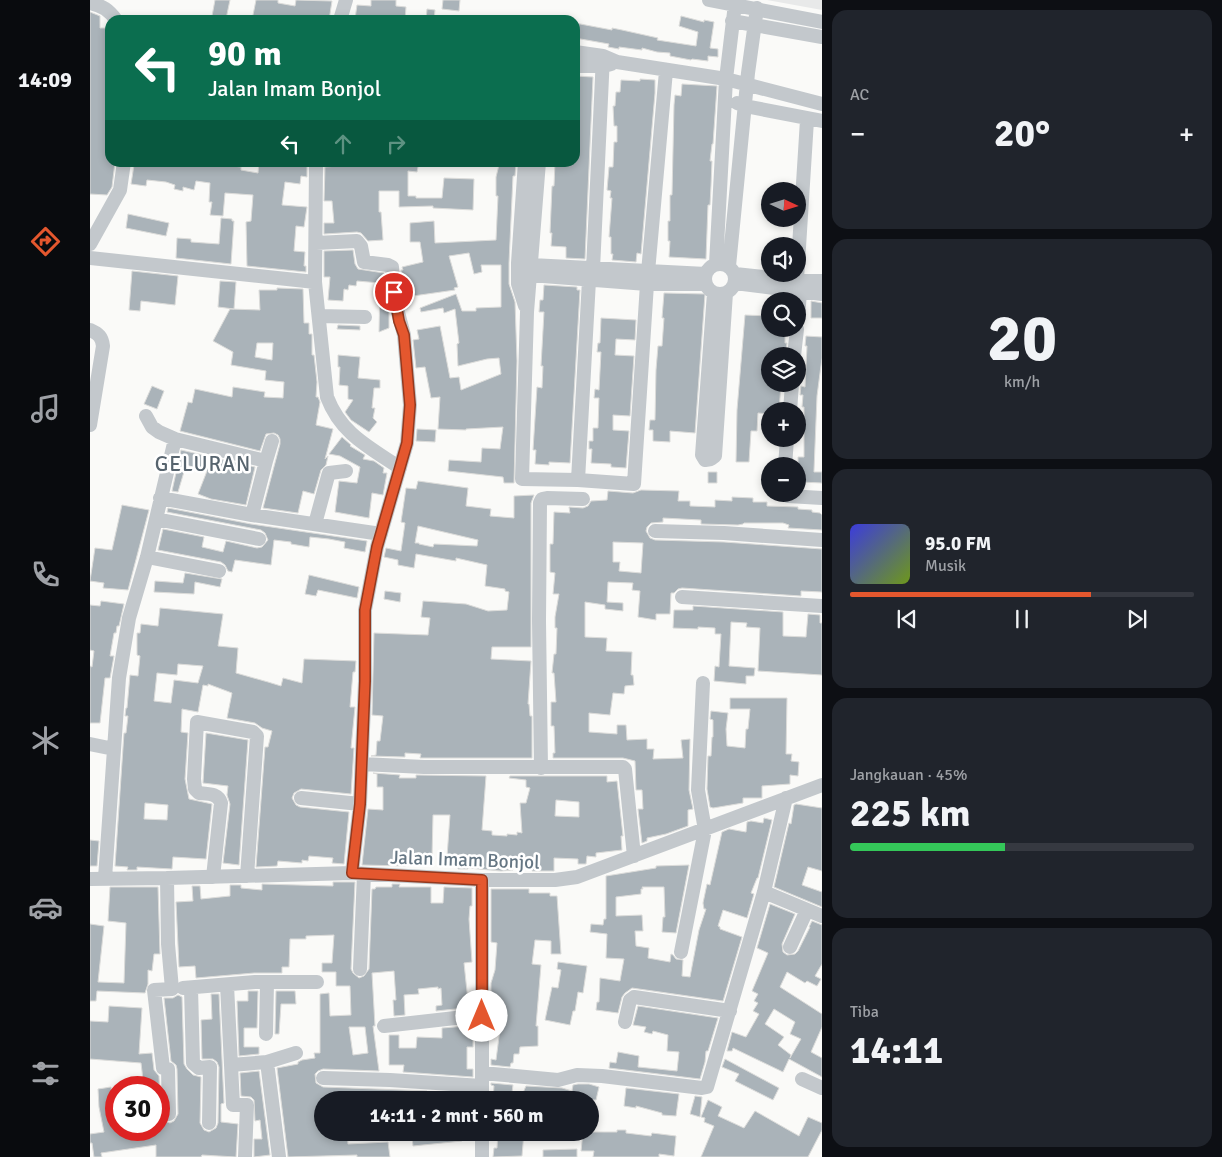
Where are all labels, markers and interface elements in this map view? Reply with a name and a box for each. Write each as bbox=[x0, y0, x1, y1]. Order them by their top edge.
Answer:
text: 90 m bbox=[208, 32, 282, 75]
icon: left bbox=[125, 35, 190, 100]
text: 14:09 bbox=[18, 66, 72, 93]
text: Jalan Imam Bonjol bbox=[208, 75, 381, 102]
text: AC bbox=[850, 85, 869, 105]
text: 20° bbox=[994, 110, 1050, 157]
text: − bbox=[850, 117, 865, 151]
text: + bbox=[1179, 117, 1194, 151]
icon: left bbox=[276, 130, 304, 158]
icon: ahead bbox=[329, 130, 357, 158]
icon: right bbox=[382, 130, 410, 158]
north arrow bbox=[761, 182, 806, 228]
map controls bbox=[761, 182, 806, 502]
icon: directions bbox=[28, 224, 63, 259]
button: sound bbox=[761, 237, 806, 282]
pin bbox=[373, 271, 415, 313]
icon: arrive bbox=[380, 278, 408, 306]
button: search bbox=[761, 292, 806, 337]
text: 20 bbox=[987, 299, 1057, 379]
button: layers bbox=[761, 347, 806, 392]
text: km/h bbox=[1004, 372, 1040, 392]
icon: music bbox=[28, 391, 63, 426]
button: + bbox=[761, 402, 806, 447]
district label: GELURAN bbox=[155, 451, 251, 477]
button: − bbox=[761, 457, 806, 502]
text: 95.0 FM bbox=[925, 532, 991, 556]
text: Musik bbox=[925, 556, 966, 576]
icon: phone bbox=[28, 557, 63, 592]
icon: previous bbox=[893, 605, 921, 633]
icon: pause bbox=[1008, 605, 1036, 633]
icon: next bbox=[1123, 605, 1151, 633]
icon: climate bbox=[28, 723, 63, 758]
text: Jangkauan · 45% bbox=[850, 765, 967, 785]
text: 225 km bbox=[850, 790, 971, 837]
street label: Jalan Imam Bonjol bbox=[390, 845, 540, 875]
icon: car bbox=[28, 890, 63, 925]
position arrow bbox=[455, 989, 507, 1041]
text: Tiba bbox=[850, 1002, 879, 1022]
text: 14:11 bbox=[850, 1027, 943, 1074]
icon: filters bbox=[28, 1056, 63, 1091]
speed limit sign: 30 bbox=[105, 1076, 170, 1141]
text: 14:11 · 2 mnt · 560 m bbox=[370, 1104, 543, 1128]

